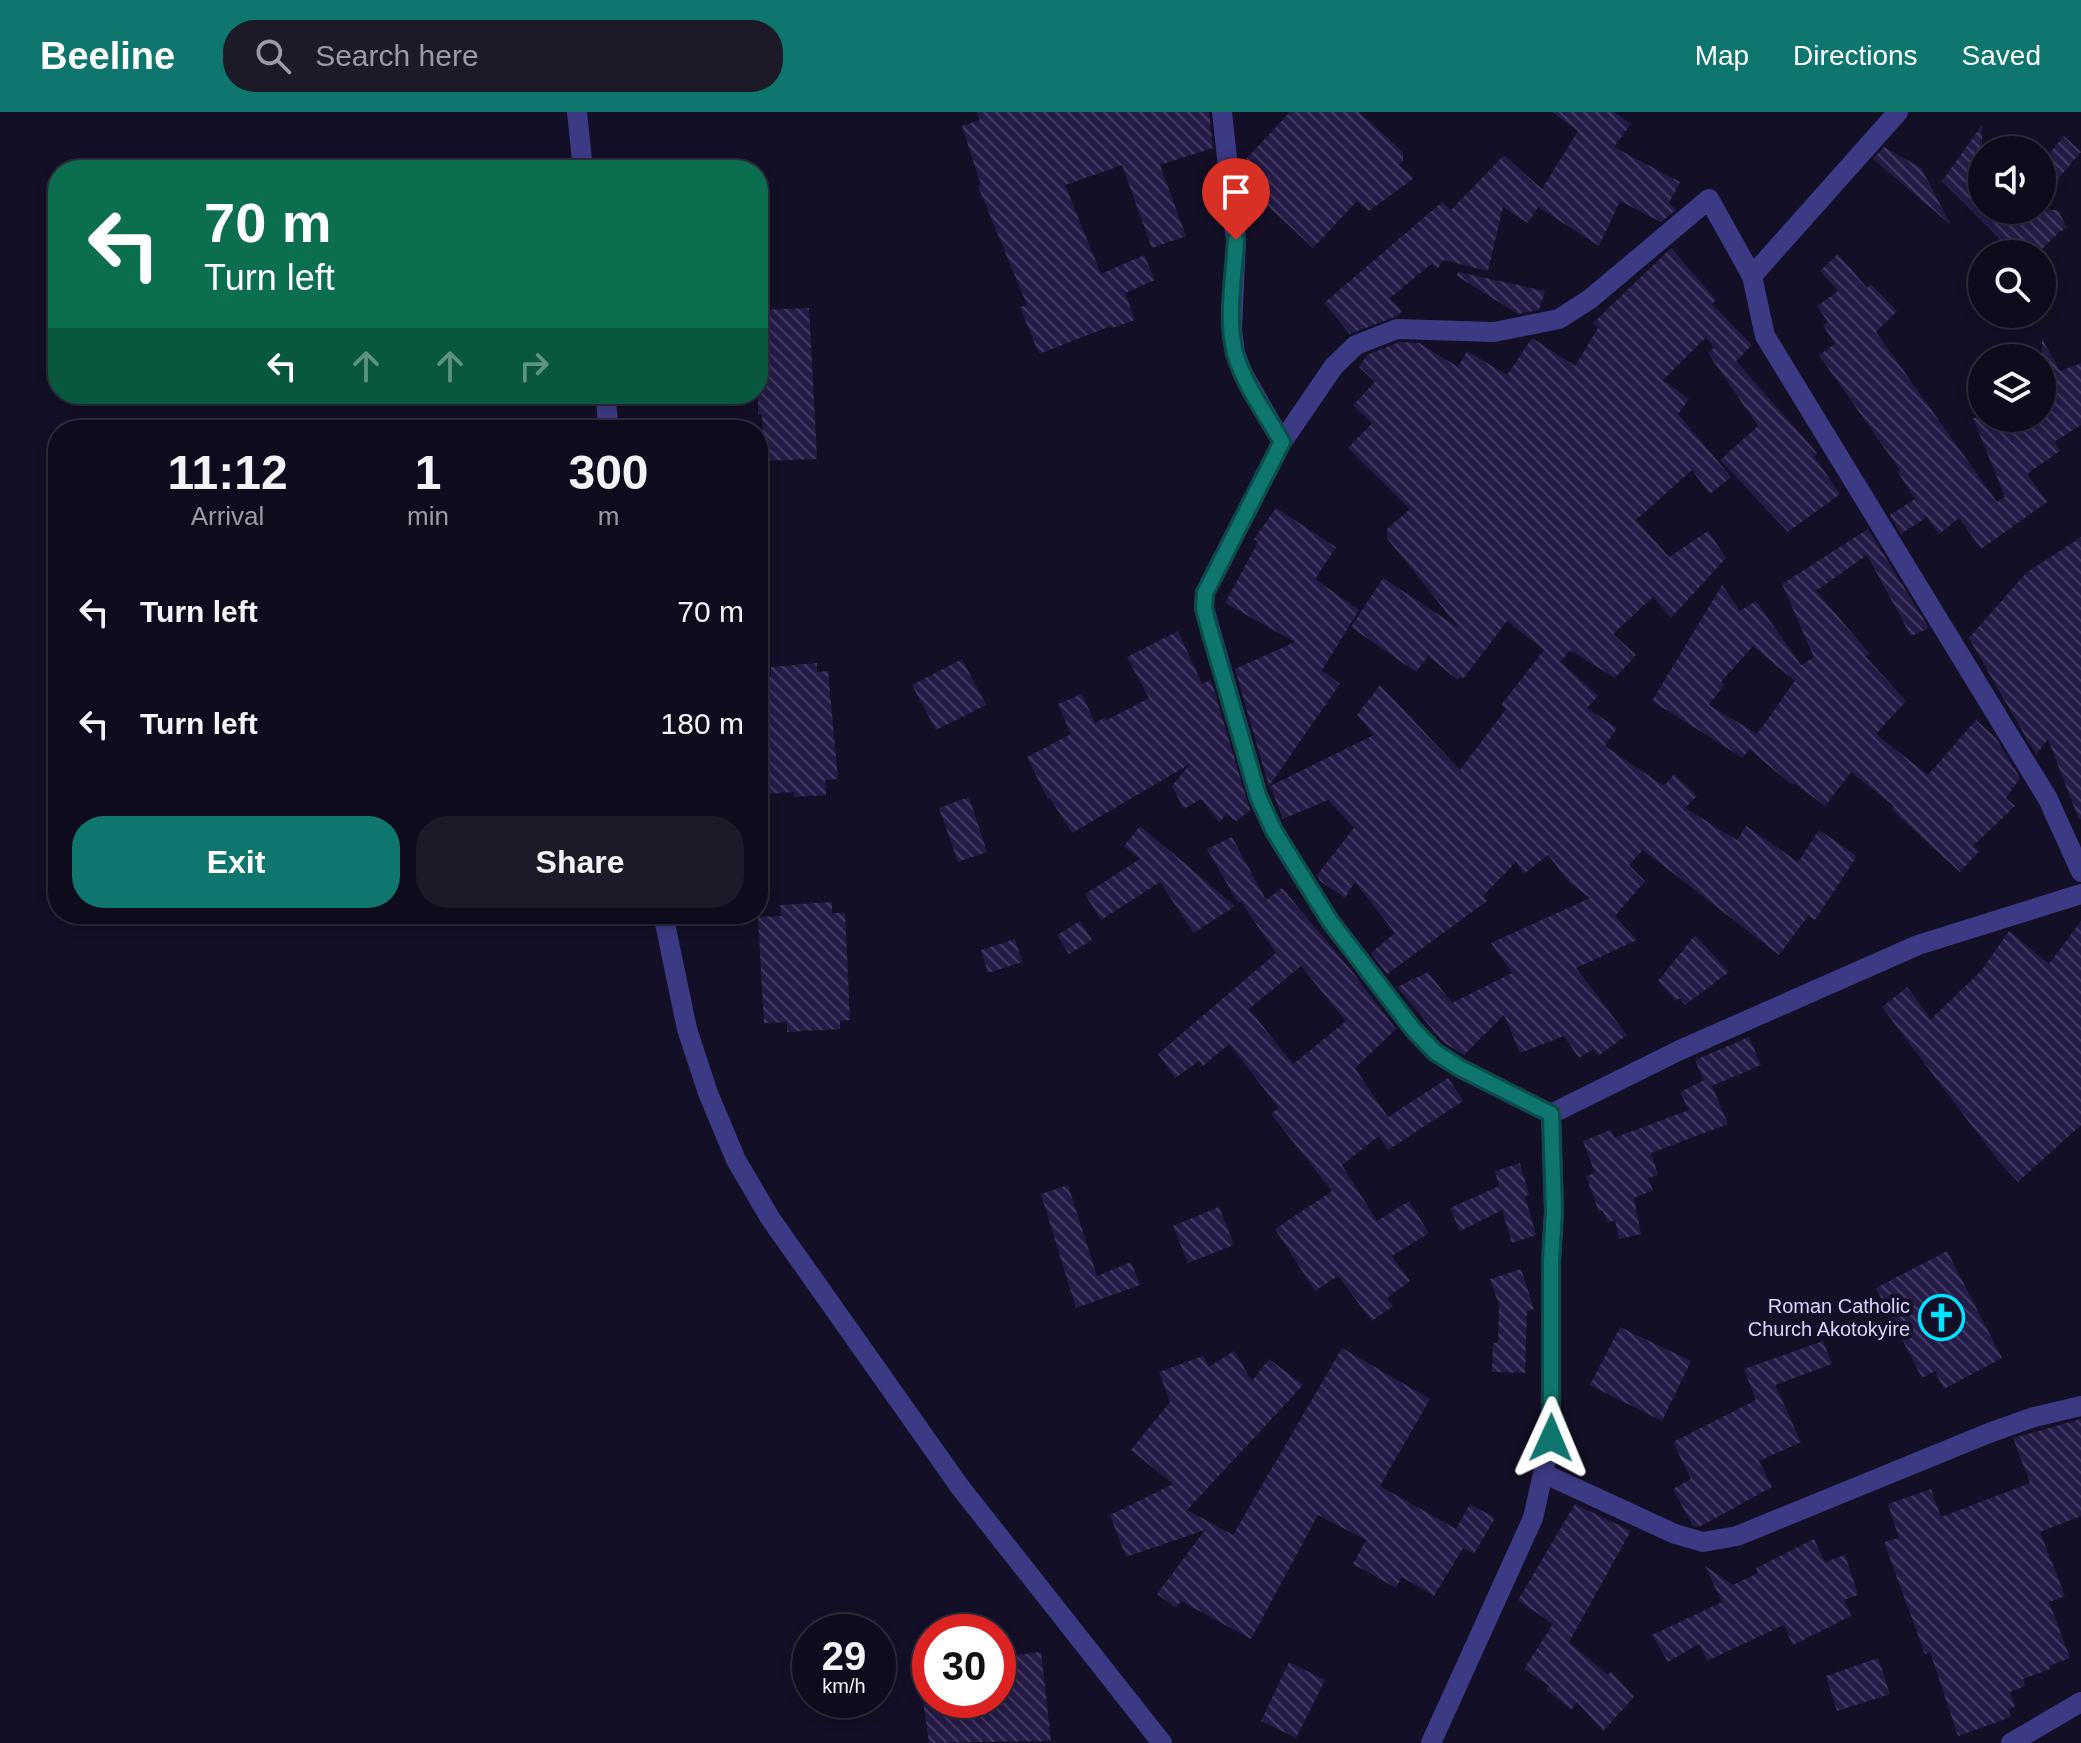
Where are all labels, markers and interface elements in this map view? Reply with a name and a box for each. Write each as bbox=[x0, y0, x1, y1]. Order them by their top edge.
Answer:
search box bbox=[223, 20, 783, 92]
icon: search bbox=[251, 34, 295, 78]
text: Beeline bbox=[40, 35, 175, 77]
text: Search here bbox=[315, 39, 479, 72]
text: Map bbox=[1695, 40, 1749, 71]
text: Directions bbox=[1793, 40, 1918, 71]
text: Saved bbox=[1962, 40, 2041, 71]
map controls bbox=[1968, 136, 2056, 432]
button: sound bbox=[1968, 136, 2056, 224]
pin bbox=[1202, 158, 1270, 240]
icon: arrive bbox=[1214, 170, 1258, 214]
text: 70 m bbox=[204, 191, 332, 254]
icon: left bbox=[72, 192, 176, 296]
button: search bbox=[1968, 240, 2056, 328]
text: Turn left bbox=[204, 257, 335, 298]
icon: left bbox=[260, 344, 304, 388]
icon: ahead bbox=[344, 344, 388, 388]
icon: ahead bbox=[428, 344, 472, 388]
icon: right bbox=[512, 344, 556, 388]
button: layers bbox=[1968, 344, 2056, 432]
text: 11:12 bbox=[167, 446, 288, 499]
text: 1 bbox=[415, 446, 441, 499]
text: 300 bbox=[568, 446, 649, 499]
text: Arrival bbox=[191, 501, 264, 531]
text: min bbox=[407, 501, 449, 531]
text: m bbox=[598, 501, 619, 531]
icon: left bbox=[72, 590, 116, 634]
text: Turn left bbox=[140, 595, 258, 628]
text: 70 m bbox=[677, 595, 744, 628]
icon: left bbox=[72, 702, 116, 746]
text: Turn left bbox=[140, 707, 258, 740]
text: 180 m bbox=[661, 707, 744, 740]
button: Exit bbox=[72, 816, 400, 908]
button: Share bbox=[416, 816, 744, 908]
church icon: Roman Catholic Church Akotokyire bbox=[1917, 1294, 1965, 1342]
place label: Roman Catholic Church Akotokyire bbox=[1748, 1295, 1910, 1340]
position arrow bbox=[1509, 1396, 1593, 1480]
speed limit sign: 30 bbox=[912, 1614, 1016, 1718]
text: 29 bbox=[822, 1634, 866, 1678]
text: km/h bbox=[822, 1675, 866, 1697]

